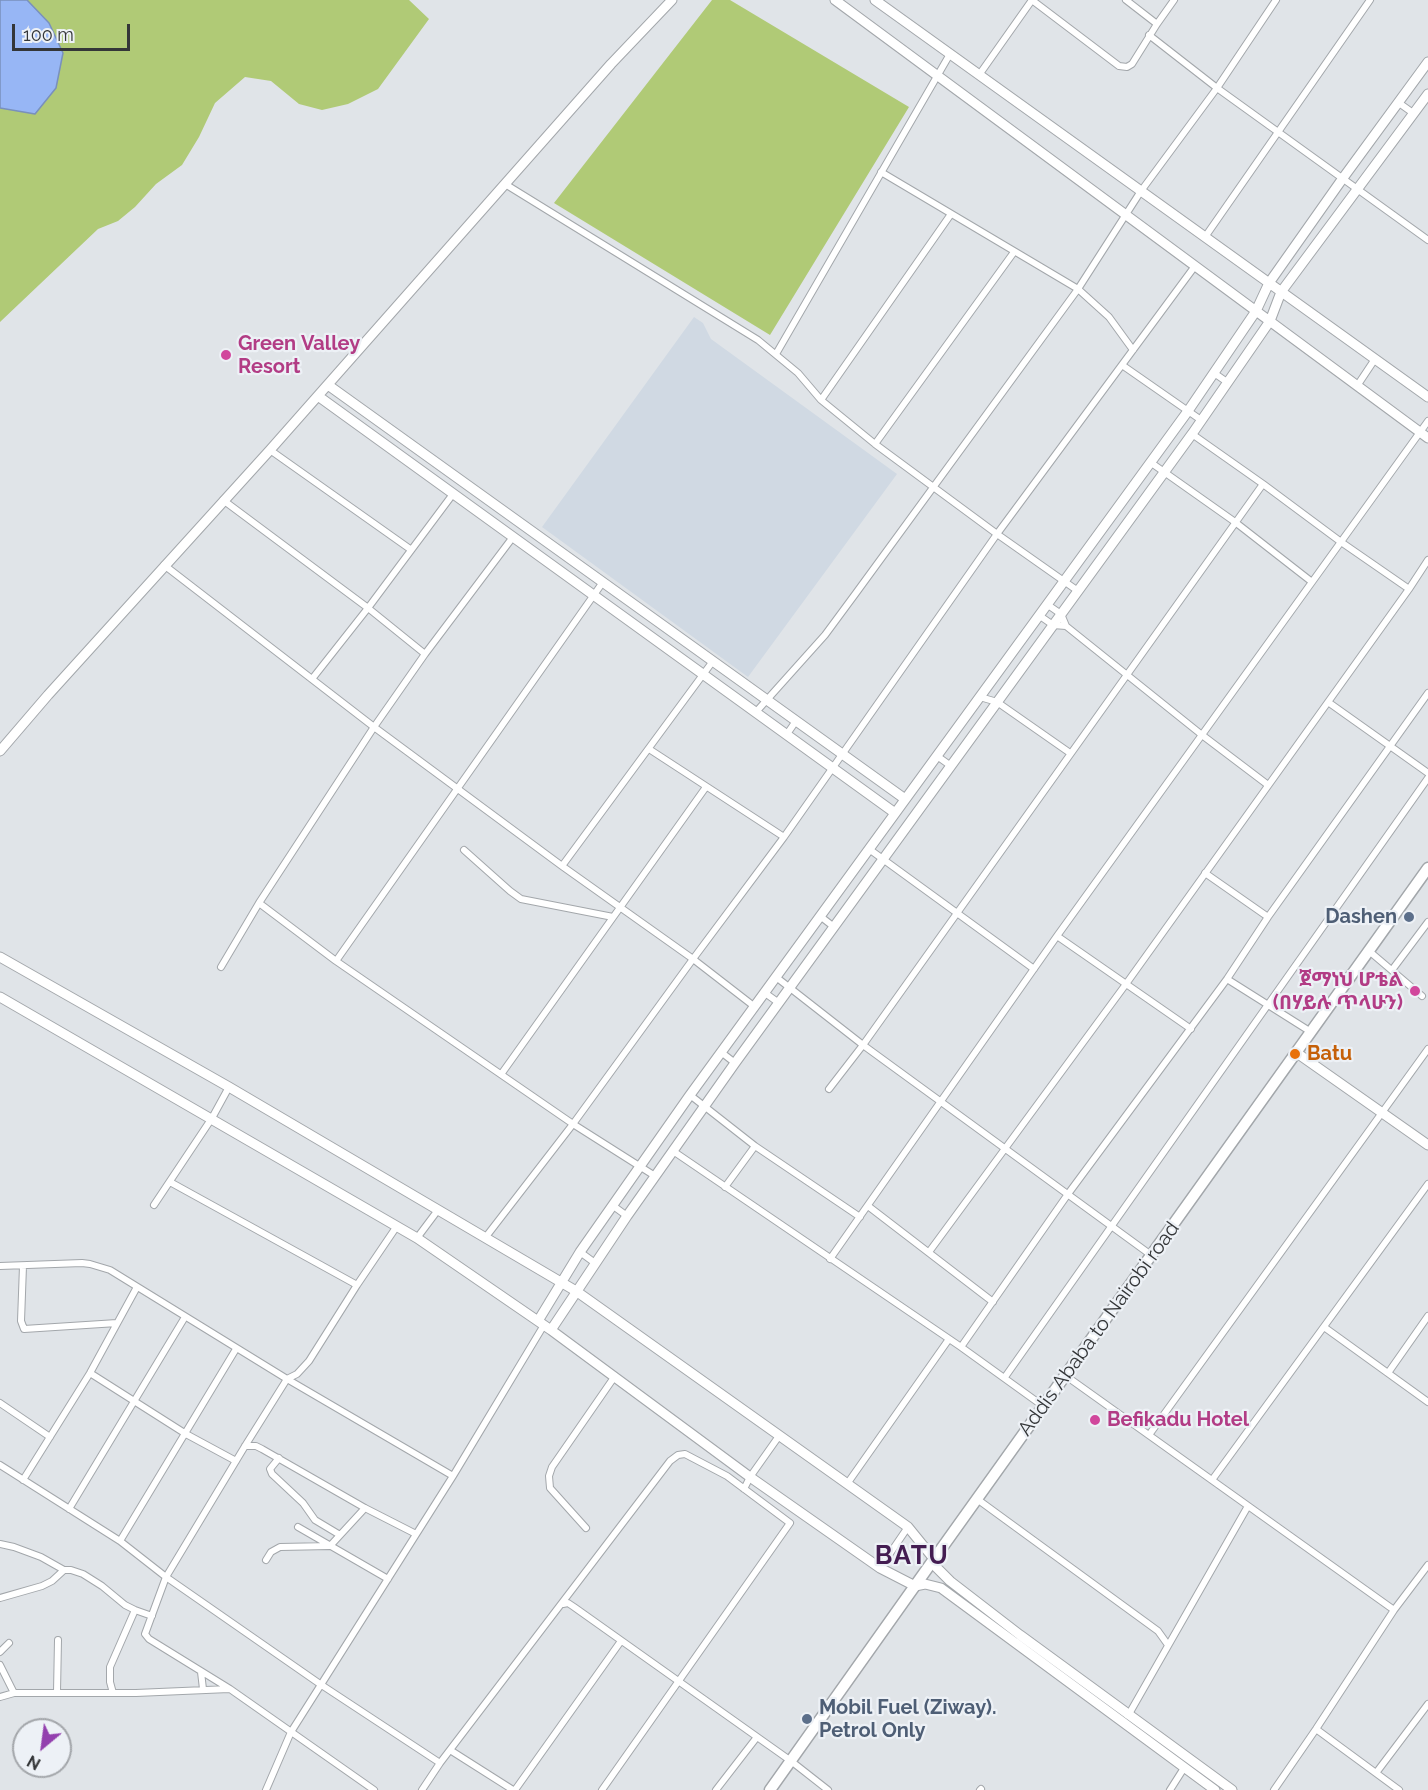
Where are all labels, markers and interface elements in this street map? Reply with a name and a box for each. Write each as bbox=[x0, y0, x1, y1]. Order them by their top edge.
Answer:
scale bar bbox=[15, 12, 134, 50]
text: 100 m bbox=[23, 24, 74, 45]
place label: Green Valley Resort bbox=[238, 332, 360, 379]
marker: Green Valley Resort bbox=[219, 348, 233, 362]
place label: Dashen bbox=[1325, 905, 1397, 929]
marker: Dashen bbox=[1402, 910, 1416, 924]
place label: ጀማነህ ሆቴል (በሃይሉ ጥላሁን) bbox=[1273, 968, 1403, 1015]
marker: ጀማነህ ሆቴል (በሃይሉ ጥላሁን) bbox=[1408, 984, 1422, 998]
place label: Batu bbox=[1307, 1042, 1352, 1066]
marker: Batu bbox=[1288, 1047, 1302, 1061]
street label: Addis Ababa to Nairobi road bbox=[1013, 1217, 1185, 1441]
place label: Befikadu Hotel bbox=[1107, 1408, 1249, 1432]
marker: Befikadu Hotel bbox=[1088, 1413, 1102, 1427]
district label: BATU bbox=[875, 1540, 949, 1572]
place label: Mobil Fuel (Ziway). Petrol Only bbox=[819, 1696, 997, 1743]
marker: Mobil Fuel (Ziway). Petrol Only bbox=[800, 1712, 814, 1726]
north arrow bbox=[12, 1718, 72, 1778]
text: N bbox=[24, 1751, 44, 1774]

